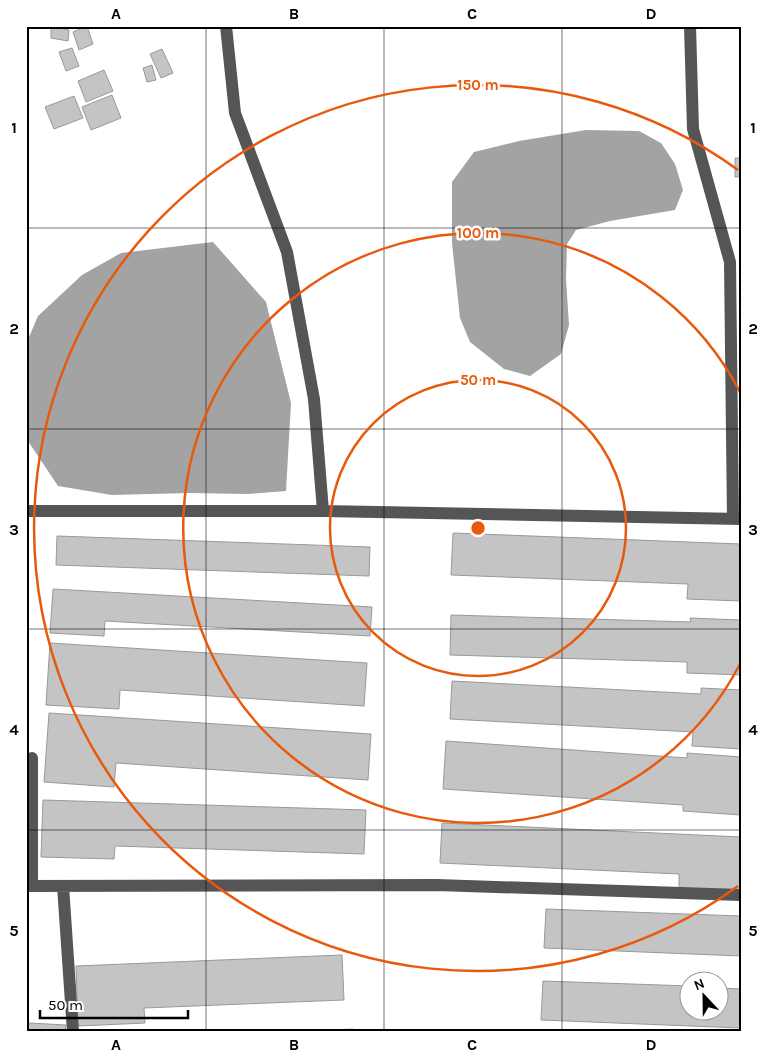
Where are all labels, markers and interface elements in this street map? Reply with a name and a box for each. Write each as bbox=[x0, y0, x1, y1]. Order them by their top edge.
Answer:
text: A bbox=[111, 4, 121, 23]
text: B bbox=[289, 4, 299, 23]
text: C bbox=[467, 4, 477, 23]
text: D bbox=[646, 4, 657, 23]
text: 150 m bbox=[457, 76, 499, 94]
text: 1 bbox=[11, 118, 17, 137]
text: 1 bbox=[750, 118, 756, 137]
text: 100 m bbox=[457, 224, 499, 242]
text: 2 bbox=[9, 319, 19, 338]
text: 2 bbox=[748, 319, 758, 338]
text: 50 m bbox=[460, 371, 496, 389]
centre of rings bbox=[469, 519, 487, 537]
text: 3 bbox=[9, 520, 19, 539]
text: 3 bbox=[748, 520, 758, 539]
text: 4 bbox=[9, 720, 19, 739]
text: 4 bbox=[748, 720, 758, 739]
text: 5 bbox=[9, 921, 19, 940]
text: 5 bbox=[748, 921, 758, 940]
north arrow bbox=[680, 970, 730, 1020]
text: N bbox=[691, 975, 707, 994]
scale bar bbox=[40, 988, 188, 1020]
text: 50 m bbox=[48, 996, 83, 1014]
text: A bbox=[111, 1035, 121, 1054]
text: B bbox=[289, 1035, 299, 1054]
text: C bbox=[467, 1035, 477, 1054]
text: D bbox=[646, 1035, 657, 1054]

